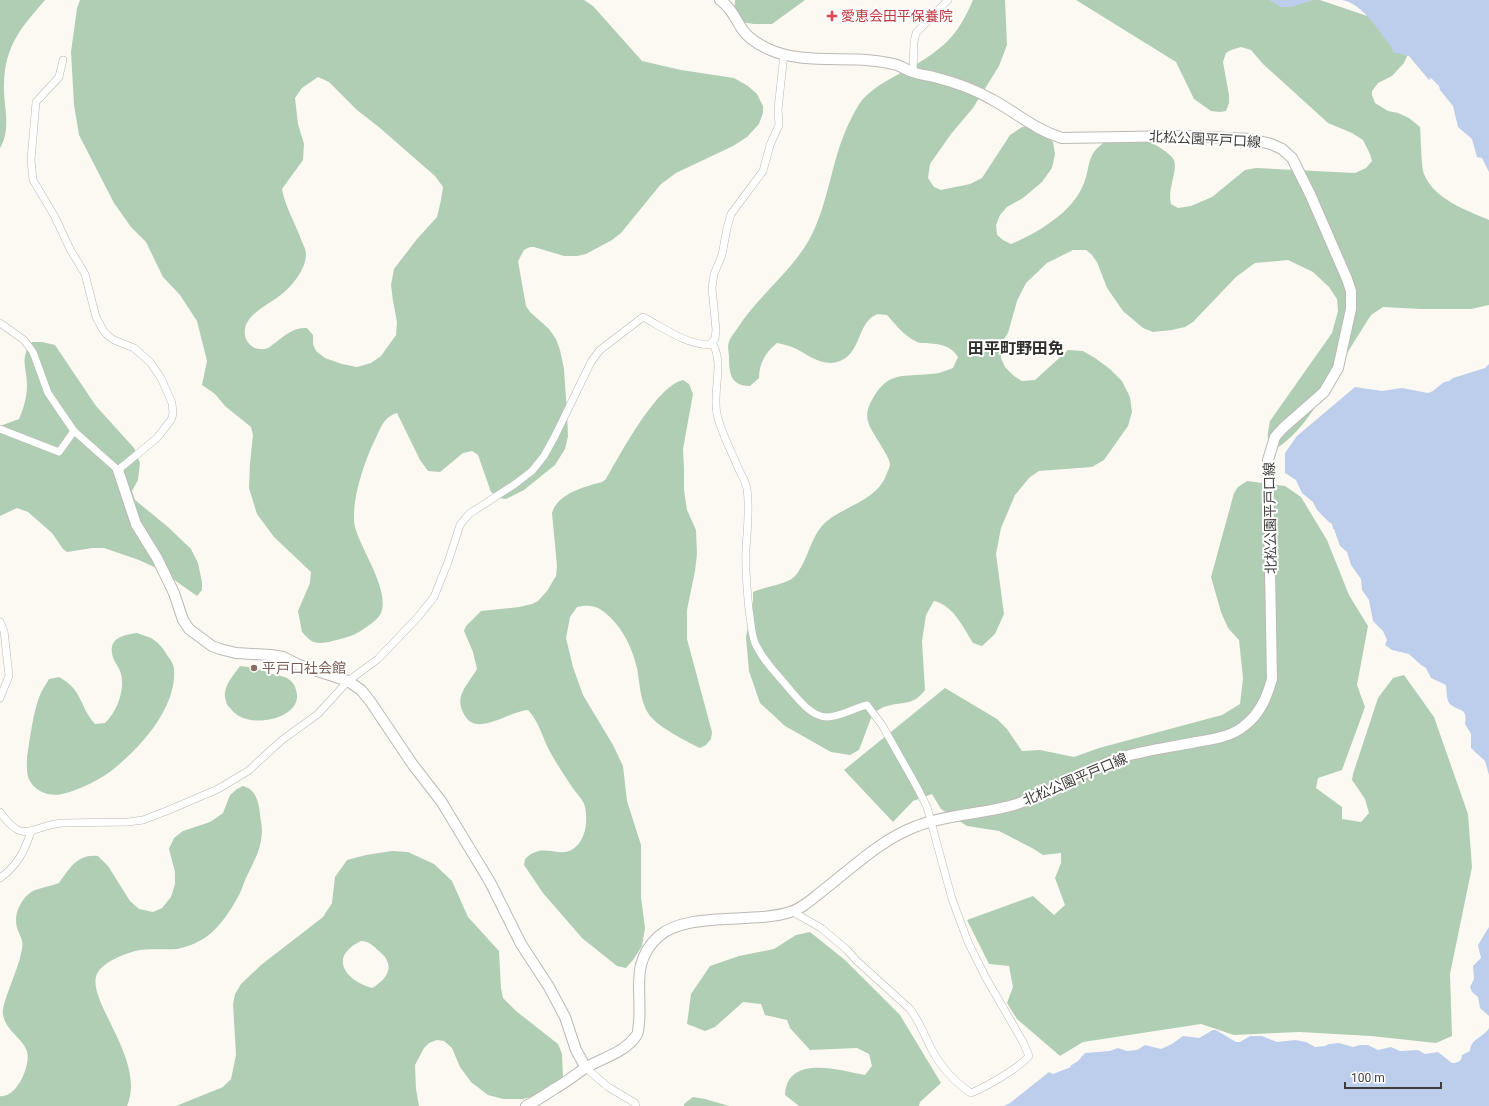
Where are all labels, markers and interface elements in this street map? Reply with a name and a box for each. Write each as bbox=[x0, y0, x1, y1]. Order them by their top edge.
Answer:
place label: 愛恵会田平保養院 bbox=[841, 8, 953, 24]
marker: 愛恵会田平保養院 bbox=[826, 10, 838, 22]
street label: 北松公園平戸口線 bbox=[1149, 128, 1261, 150]
district label: 田平町野田免 bbox=[968, 339, 1064, 358]
street label: 北松公園平戸口線 bbox=[1261, 462, 1279, 574]
place label: 平戸口社会館 bbox=[262, 660, 346, 676]
marker: 平戸口社会館 bbox=[249, 663, 259, 673]
street label: 北松公園平戸口線 bbox=[1020, 750, 1130, 808]
scale bar bbox=[1345, 1064, 1441, 1090]
text: 100 m bbox=[1351, 1071, 1385, 1085]

